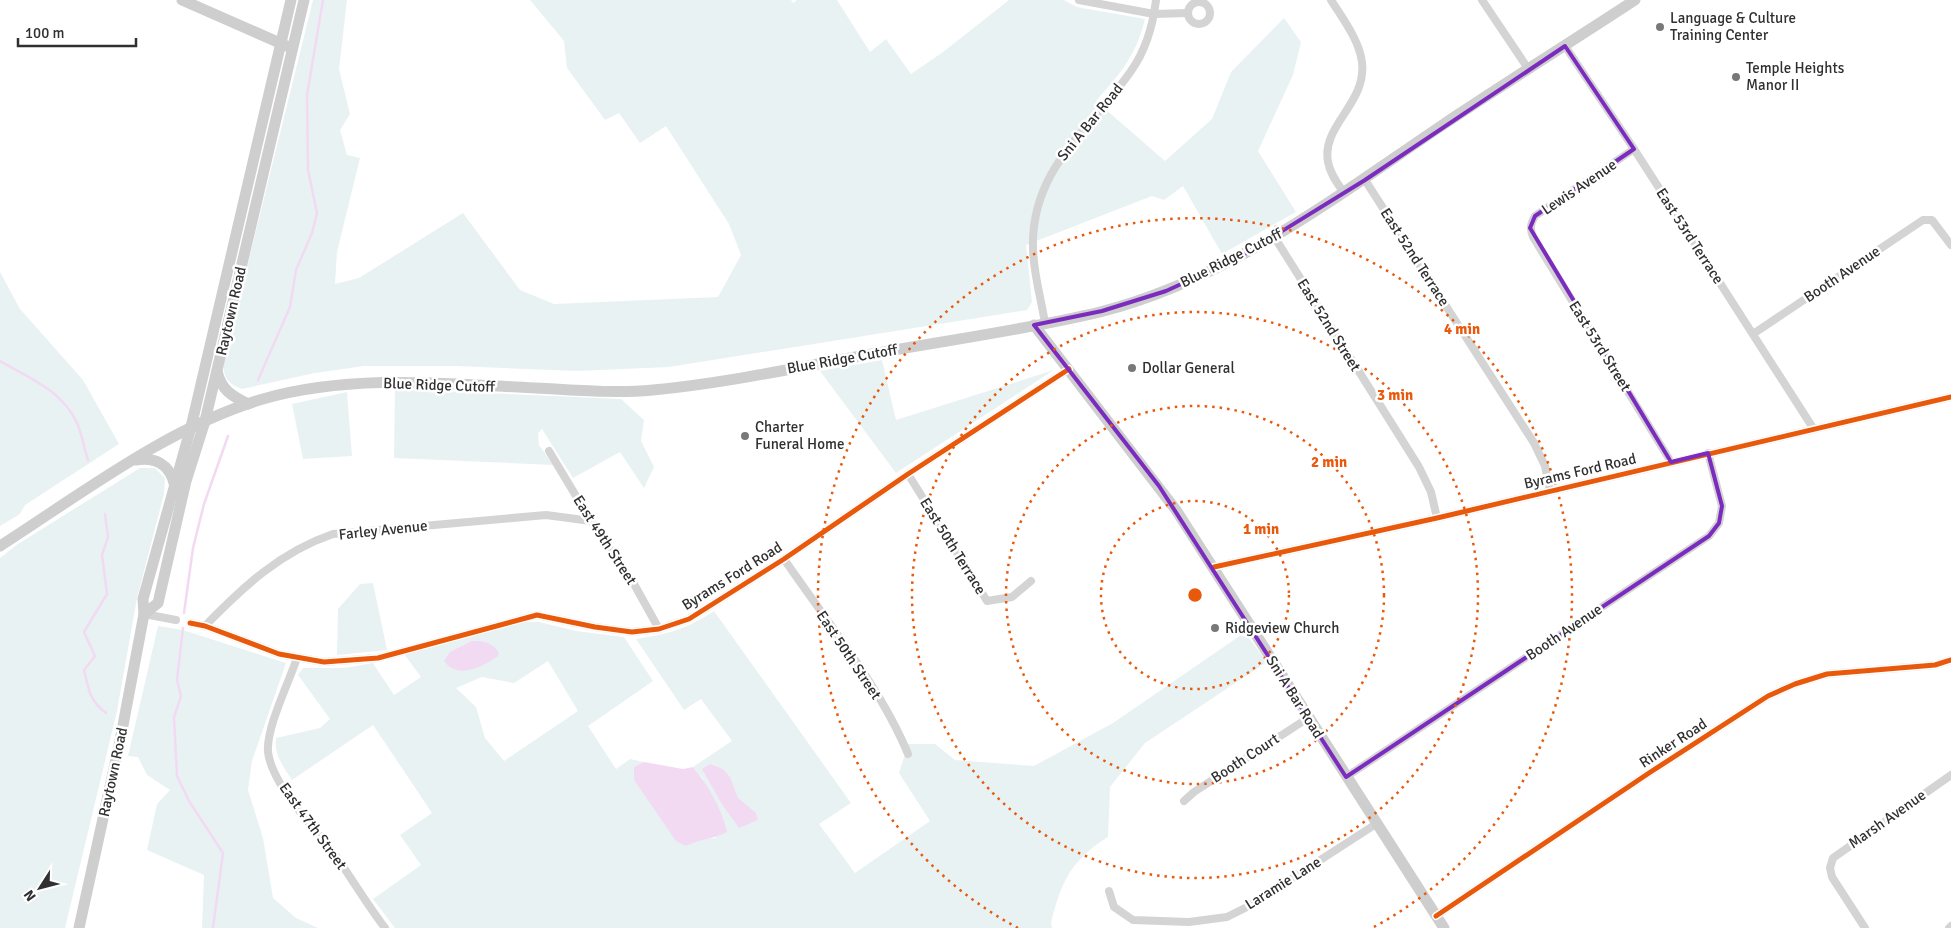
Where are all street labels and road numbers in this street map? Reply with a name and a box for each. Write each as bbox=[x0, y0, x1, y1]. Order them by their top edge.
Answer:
street label: Sni A Bar Road bbox=[1053, 80, 1127, 164]
street label: Lewis Avenue bbox=[1538, 155, 1620, 219]
street label: East 53rd Terrace bbox=[1652, 185, 1728, 287]
street label: East 52nd Terrace bbox=[1377, 205, 1453, 309]
street label: Blue Ridge Cutoff bbox=[1177, 224, 1286, 291]
street label: Booth Avenue bbox=[1800, 242, 1884, 306]
street label: Raytown Road bbox=[212, 265, 250, 357]
street label: East 52nd Street bbox=[1293, 275, 1365, 375]
street label: East 53rd Street bbox=[1565, 298, 1635, 394]
street label: Blue Ridge Cutoff bbox=[785, 340, 900, 378]
street label: Blue Ridge Cutoff bbox=[383, 374, 496, 396]
street label: Byrams Ford Road bbox=[1522, 449, 1638, 493]
street label: East 49th Street bbox=[569, 492, 641, 588]
street label: East 50th Terrace bbox=[916, 494, 990, 598]
street label: Farley Avenue bbox=[338, 516, 428, 544]
street label: Byrams Ford Road bbox=[679, 538, 785, 614]
street label: Booth Avenue bbox=[1522, 600, 1606, 664]
street label: East 50th Street bbox=[813, 607, 885, 703]
street label: Sni A Bar Road bbox=[1262, 652, 1328, 742]
street label: Rinker Road bbox=[1636, 714, 1710, 771]
street label: Raytown Road bbox=[95, 726, 131, 818]
street label: Booth Court bbox=[1208, 729, 1282, 787]
street label: East 47th Street bbox=[275, 779, 351, 873]
street label: Marsh Avenue bbox=[1845, 786, 1929, 852]
street label: Laramie Lane bbox=[1242, 853, 1324, 913]

